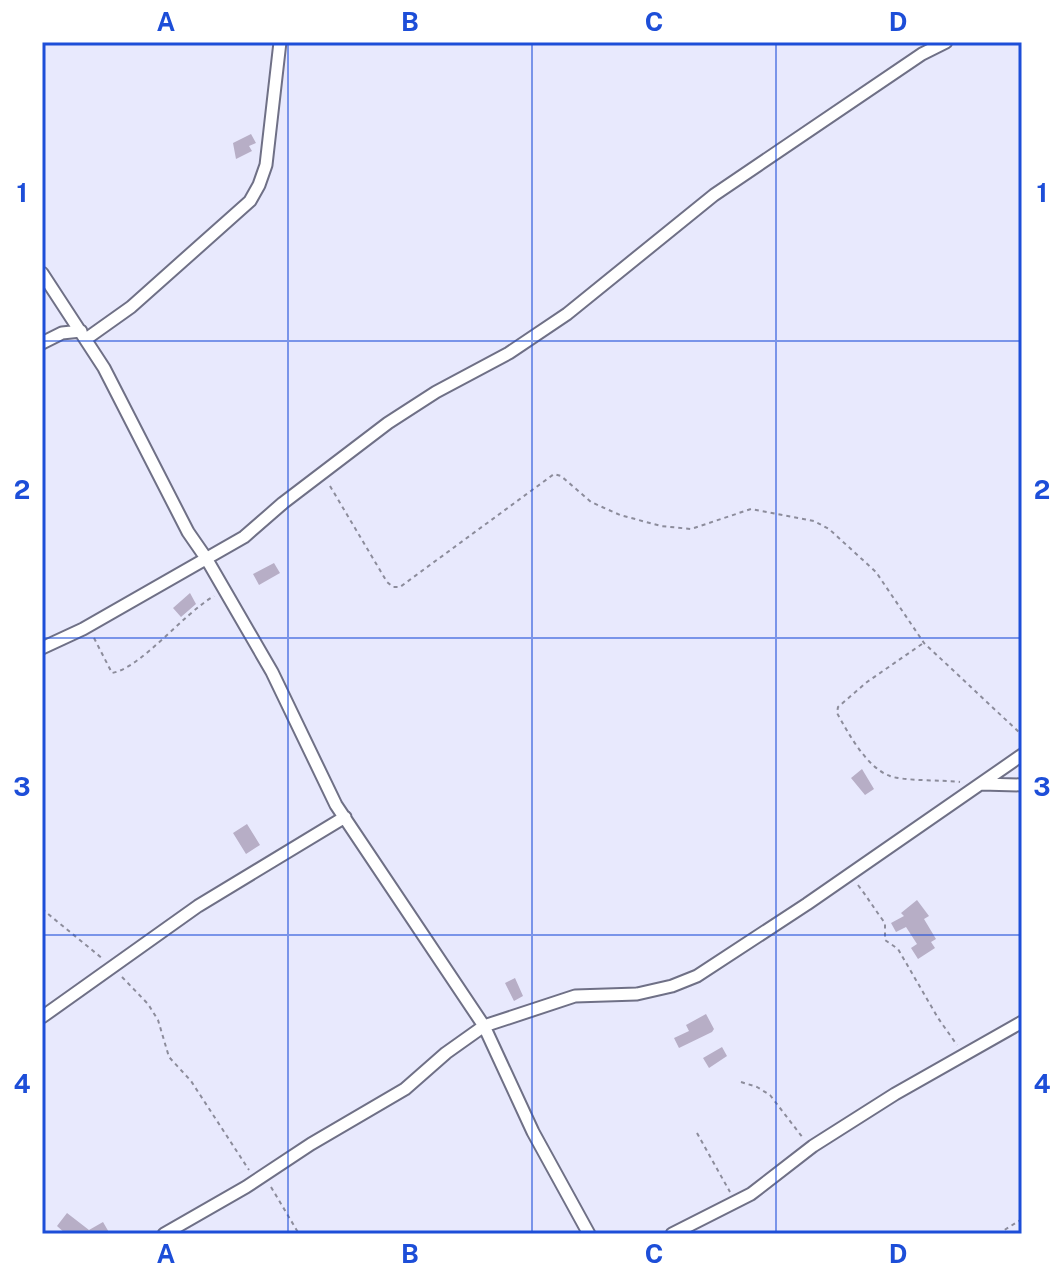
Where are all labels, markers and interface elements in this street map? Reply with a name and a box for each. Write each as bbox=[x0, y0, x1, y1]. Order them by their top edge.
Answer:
text: A bbox=[157, 6, 176, 37]
text: B bbox=[401, 6, 419, 37]
text: C bbox=[645, 6, 663, 37]
text: D bbox=[889, 6, 907, 37]
text: 1 bbox=[16, 177, 28, 208]
text: 1 bbox=[1036, 177, 1048, 208]
text: 2 bbox=[14, 474, 30, 505]
text: 2 bbox=[1034, 474, 1050, 505]
text: 3 bbox=[13, 771, 31, 802]
text: 3 bbox=[1033, 771, 1051, 802]
text: 4 bbox=[13, 1068, 31, 1099]
text: 4 bbox=[1033, 1068, 1051, 1099]
text: A bbox=[157, 1238, 176, 1269]
text: B bbox=[401, 1238, 419, 1269]
text: C bbox=[645, 1238, 663, 1269]
text: D bbox=[889, 1238, 907, 1269]

